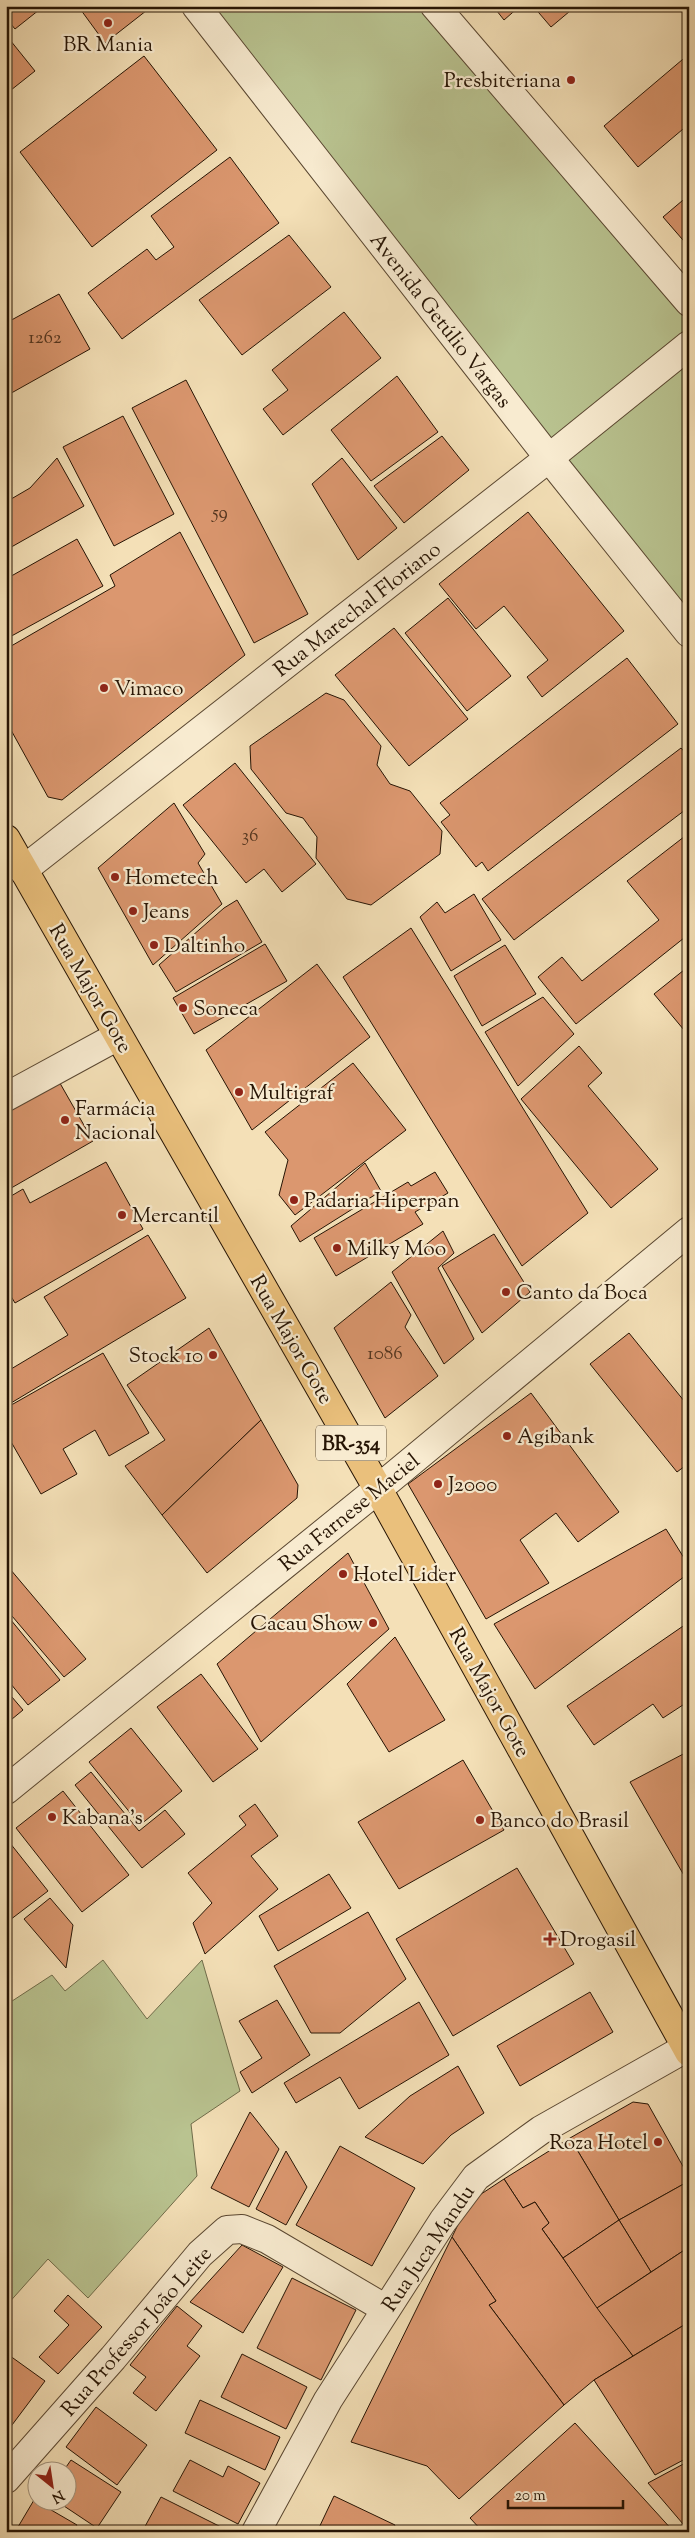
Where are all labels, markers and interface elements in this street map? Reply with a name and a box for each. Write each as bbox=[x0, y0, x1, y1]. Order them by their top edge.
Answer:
marker: BR Mania bbox=[102, 17, 114, 29]
place label: BR Mania bbox=[63, 31, 153, 61]
place label: Presbiteriana bbox=[444, 67, 561, 97]
marker: Presbiteriana bbox=[565, 74, 577, 86]
street label: Avenida Getúlio Vargas bbox=[361, 227, 518, 415]
house number: 1262 bbox=[28, 325, 62, 352]
house number: 59 bbox=[211, 500, 228, 527]
street label: Rua Marechal Floriano bbox=[268, 536, 448, 685]
place label: Vimaco bbox=[114, 675, 183, 705]
marker: Vimaco bbox=[98, 682, 110, 694]
house number: 36 bbox=[242, 823, 258, 850]
place label: Hometech bbox=[125, 864, 219, 894]
marker: Hometech bbox=[109, 871, 121, 883]
place label: Jeans bbox=[142, 898, 189, 928]
marker: Jeans bbox=[127, 905, 139, 917]
street label: Rua Major Gote bbox=[40, 919, 138, 1059]
place label: Daltinho bbox=[164, 932, 245, 962]
marker: Daltinho bbox=[148, 939, 160, 951]
place label: Soneca bbox=[193, 995, 258, 1025]
marker: Soneca bbox=[177, 1002, 189, 1014]
place label: Multigraf bbox=[249, 1079, 336, 1109]
marker: Multigraf bbox=[233, 1086, 245, 1098]
place label: Farmácia Nacional bbox=[75, 1095, 156, 1149]
marker: Farmácia Nacional bbox=[59, 1114, 71, 1126]
place label: Padaria Hiperpan bbox=[304, 1187, 460, 1217]
marker: Padaria Hiperpan bbox=[288, 1194, 300, 1206]
place label: Mercantil bbox=[132, 1202, 219, 1232]
marker: Mercantil bbox=[116, 1209, 128, 1221]
place label: Milky Moo bbox=[347, 1235, 446, 1265]
marker: Milky Moo bbox=[331, 1242, 343, 1254]
street label: Rua Major Gote bbox=[241, 1270, 339, 1410]
place label: Canto da Boca bbox=[516, 1279, 648, 1309]
marker: Canto da Boca bbox=[500, 1286, 512, 1298]
house number: 1086 bbox=[367, 1341, 403, 1368]
place label: Stock 10 bbox=[128, 1342, 203, 1372]
marker: Stock 10 bbox=[207, 1349, 219, 1361]
place label: Agibank bbox=[517, 1423, 595, 1453]
road number: BR-354 bbox=[316, 1426, 386, 1460]
marker: Agibank bbox=[501, 1430, 513, 1442]
street label: Rua Farnese Maciel bbox=[273, 1447, 427, 1580]
place label: J2000 bbox=[447, 1471, 497, 1501]
marker: J2000 bbox=[432, 1478, 444, 1490]
place label: Hotel Lider bbox=[353, 1561, 456, 1591]
marker: Hotel Lider bbox=[337, 1568, 349, 1580]
place label: Cacau Show bbox=[250, 1610, 363, 1640]
marker: Cacau Show bbox=[367, 1617, 379, 1629]
street label: Rua Major Gote bbox=[440, 1622, 536, 1764]
place label: Kabana's bbox=[62, 1804, 143, 1834]
place label: Banco do Brasil bbox=[490, 1807, 629, 1837]
marker: Kabana's bbox=[46, 1811, 58, 1823]
marker: Banco do Brasil bbox=[474, 1814, 486, 1826]
place label: Drogasil bbox=[560, 1926, 636, 1956]
marker: Drogasil bbox=[544, 1933, 556, 1945]
place label: Roza Hotel bbox=[549, 2129, 648, 2159]
marker: Roza Hotel bbox=[652, 2136, 664, 2148]
street label: Rua Juca Mandu bbox=[376, 2180, 483, 2319]
street label: Rua Professor João Leite bbox=[55, 2241, 220, 2424]
north arrow bbox=[28, 2460, 78, 2510]
scale bar bbox=[508, 2478, 622, 2510]
text: N bbox=[48, 2484, 67, 2507]
text: 20 m bbox=[515, 2486, 546, 2507]

